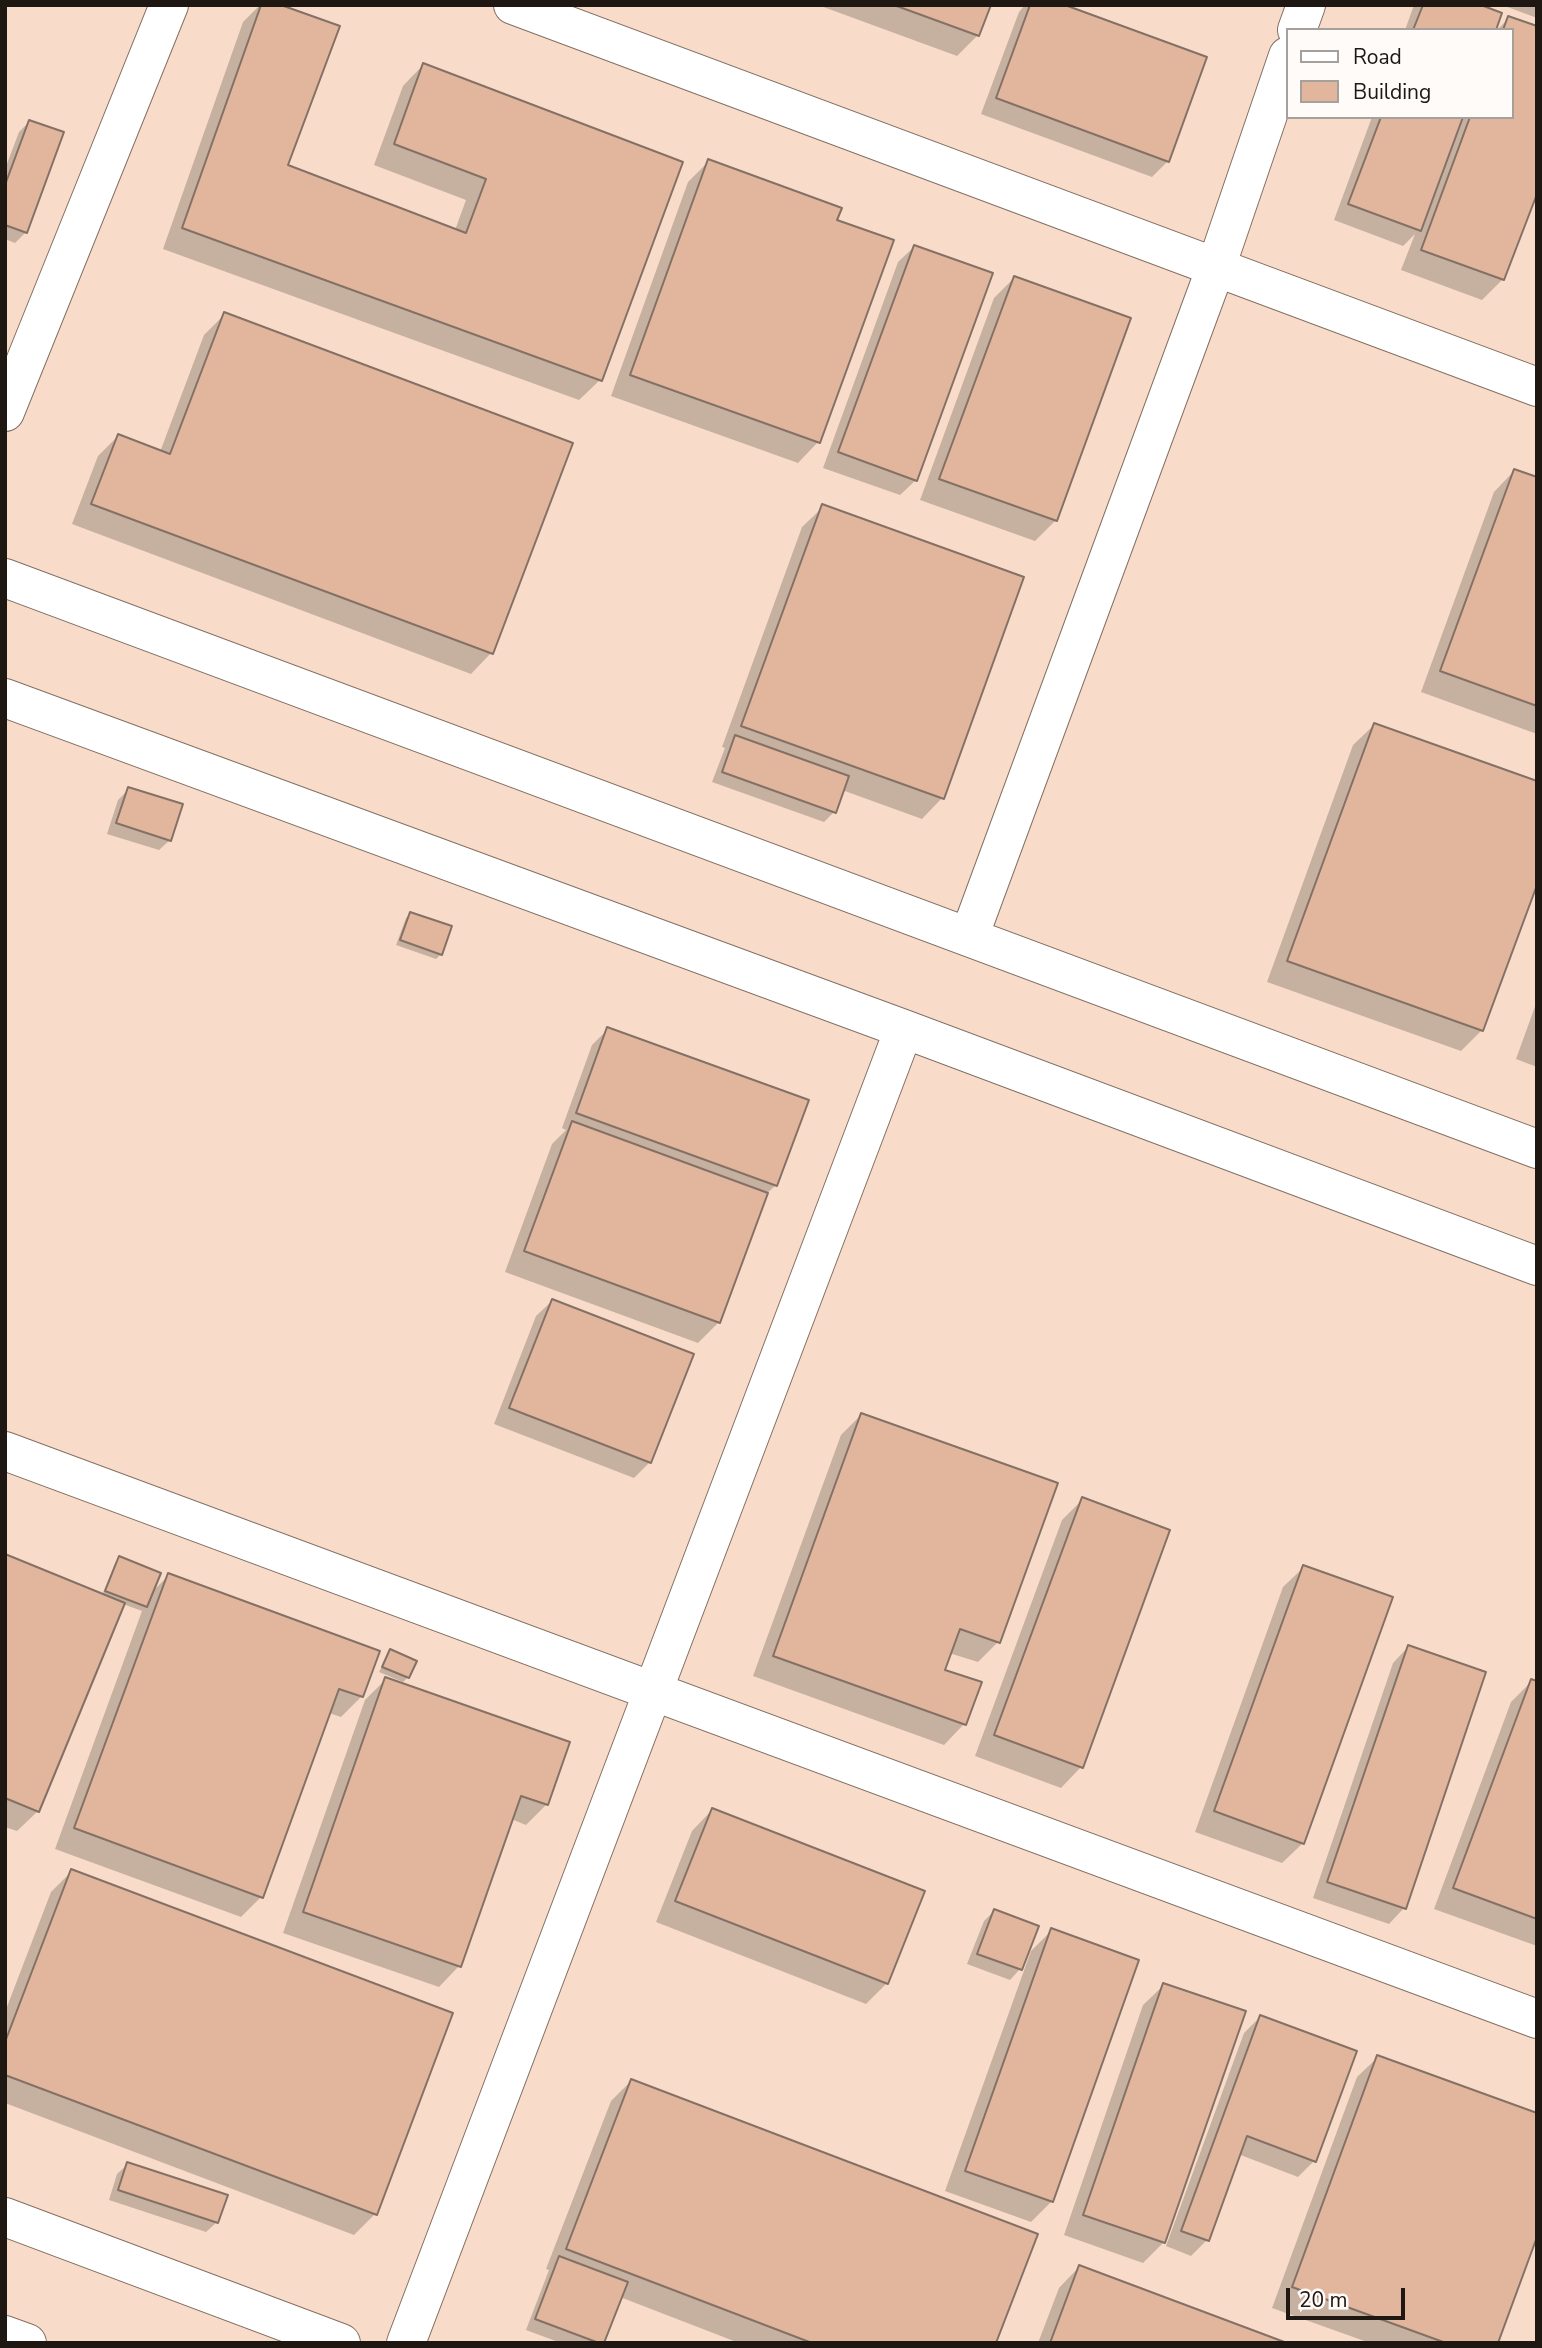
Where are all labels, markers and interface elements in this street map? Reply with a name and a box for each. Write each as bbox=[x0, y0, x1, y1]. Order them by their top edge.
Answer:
legend bbox=[1286, 28, 1514, 119]
text: Road bbox=[1353, 43, 1402, 71]
text: Building bbox=[1353, 78, 1431, 106]
scale bar bbox=[1290, 2274, 1409, 2318]
text: 20 m bbox=[1299, 2286, 1348, 2314]

